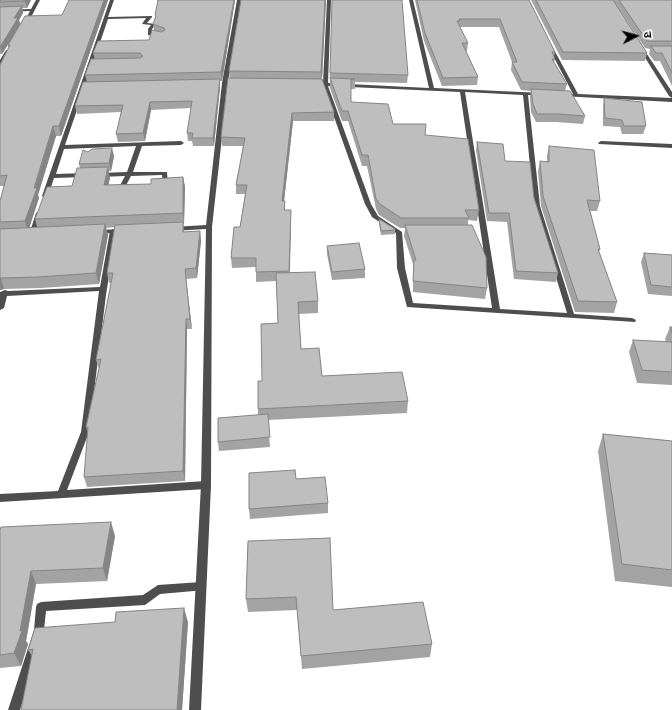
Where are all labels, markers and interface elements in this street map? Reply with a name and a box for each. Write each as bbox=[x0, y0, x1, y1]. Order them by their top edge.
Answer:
north arrow bbox=[616, 16, 656, 56]
text: उ bbox=[641, 31, 655, 39]

